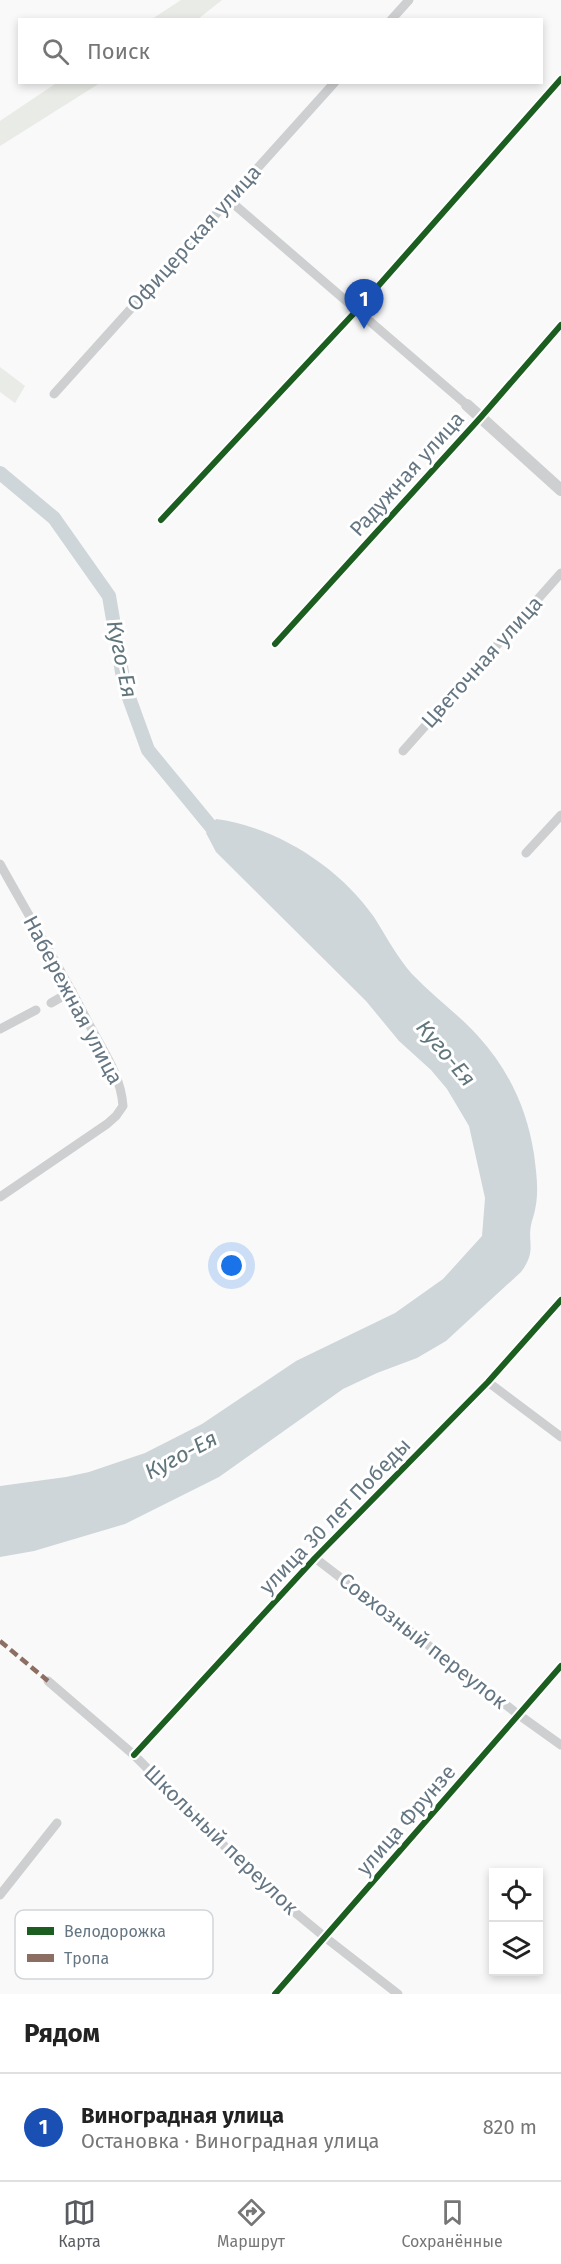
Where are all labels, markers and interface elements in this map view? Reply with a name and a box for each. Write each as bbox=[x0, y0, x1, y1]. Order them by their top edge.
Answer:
search box bbox=[18, 18, 543, 84]
icon: search bbox=[39, 35, 72, 68]
text: Поиск bbox=[87, 38, 150, 65]
street label: Офицерская улица bbox=[121, 159, 267, 317]
pin: 1 bbox=[344, 280, 384, 329]
street label: Радужная улица bbox=[344, 406, 470, 542]
street label: Цветочная улица bbox=[416, 591, 548, 733]
water label: Куго-Ея bbox=[101, 618, 143, 700]
street label: Набережная улица bbox=[17, 911, 129, 1089]
water label: Куго-Ея bbox=[410, 1014, 482, 1092]
your location bbox=[217, 1251, 246, 1280]
water label: Куго-Ея bbox=[140, 1425, 222, 1485]
street label: улица 30 лет Победы bbox=[254, 1433, 416, 1599]
street label: Совхозный переулок bbox=[334, 1567, 512, 1715]
street label: улица Фрунзе bbox=[351, 1759, 461, 1881]
street label: Школьный переулок bbox=[139, 1760, 304, 1920]
map controls bbox=[489, 1868, 543, 1976]
button: locate bbox=[489, 1868, 543, 1922]
legend bbox=[15, 1910, 213, 1979]
text: Велодорожка bbox=[64, 1922, 166, 1941]
button: layers bbox=[489, 1922, 543, 1976]
text: Тропа bbox=[64, 1949, 109, 1968]
text: Рядом bbox=[24, 2018, 100, 2049]
text: Виноградная улица bbox=[81, 2102, 284, 2129]
text: 1 bbox=[39, 2115, 48, 2139]
text: 820 m bbox=[483, 2115, 537, 2139]
text: Остановка · Виноградная улица bbox=[81, 2129, 379, 2153]
tab: Карта bbox=[58, 2196, 101, 2251]
tab: Маршрут bbox=[217, 2196, 285, 2251]
tab: Сохранённые bbox=[401, 2196, 503, 2251]

